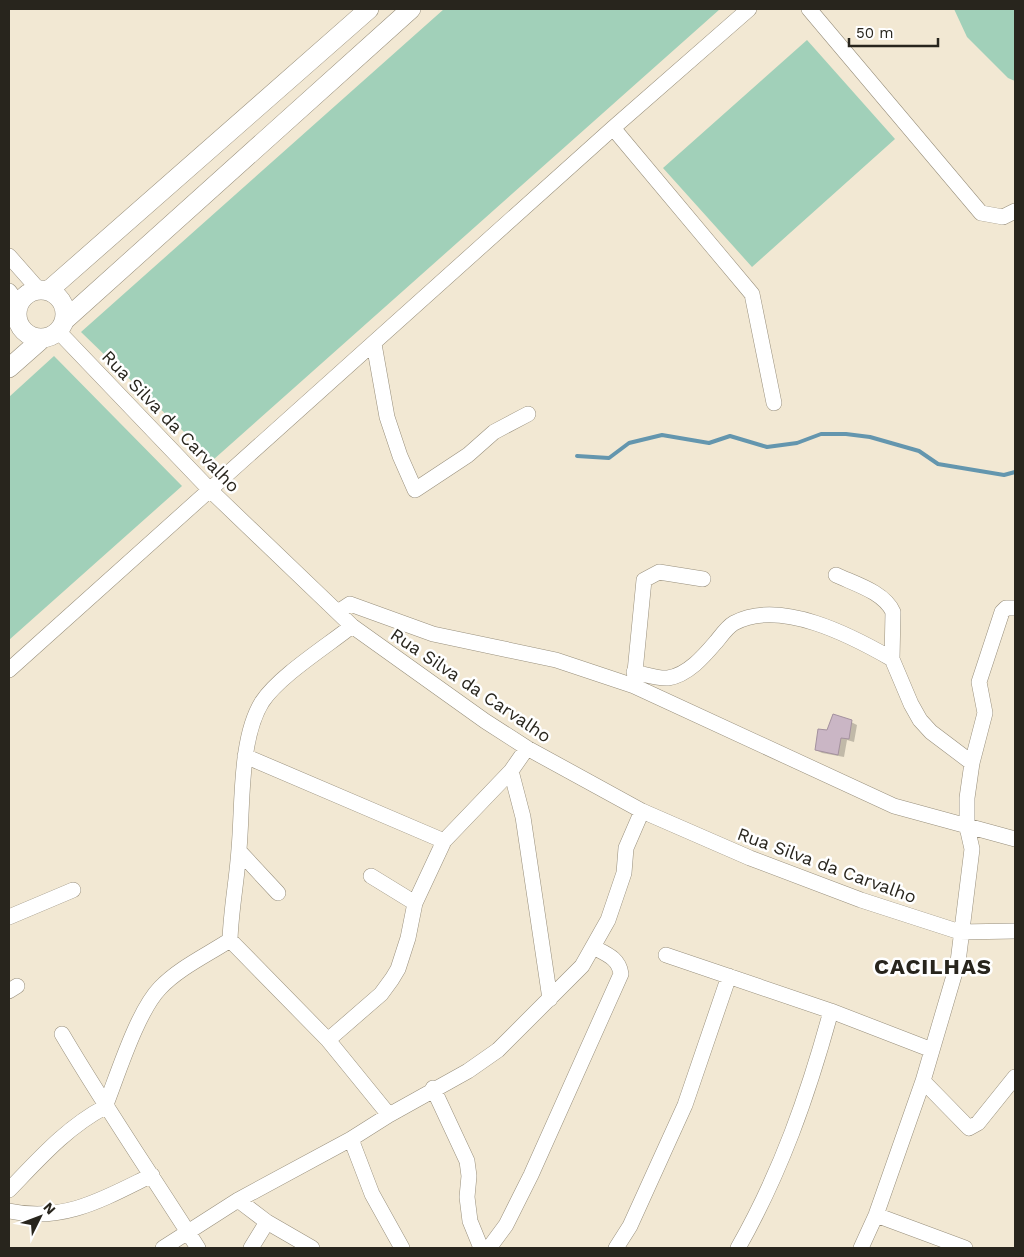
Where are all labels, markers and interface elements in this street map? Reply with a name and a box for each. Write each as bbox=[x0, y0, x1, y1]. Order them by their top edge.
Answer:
scale bar bbox=[849, 15, 938, 47]
text: 50 m bbox=[856, 24, 893, 42]
street label: Rua Silva da Carvalho bbox=[98, 346, 244, 496]
street label: Rua Silva da Carvalho bbox=[387, 623, 555, 747]
street label: Rua Silva da Carvalho bbox=[735, 823, 919, 907]
district label: CACILHAS bbox=[874, 954, 992, 979]
north arrow bbox=[15, 1192, 65, 1242]
text: N bbox=[40, 1199, 59, 1218]

